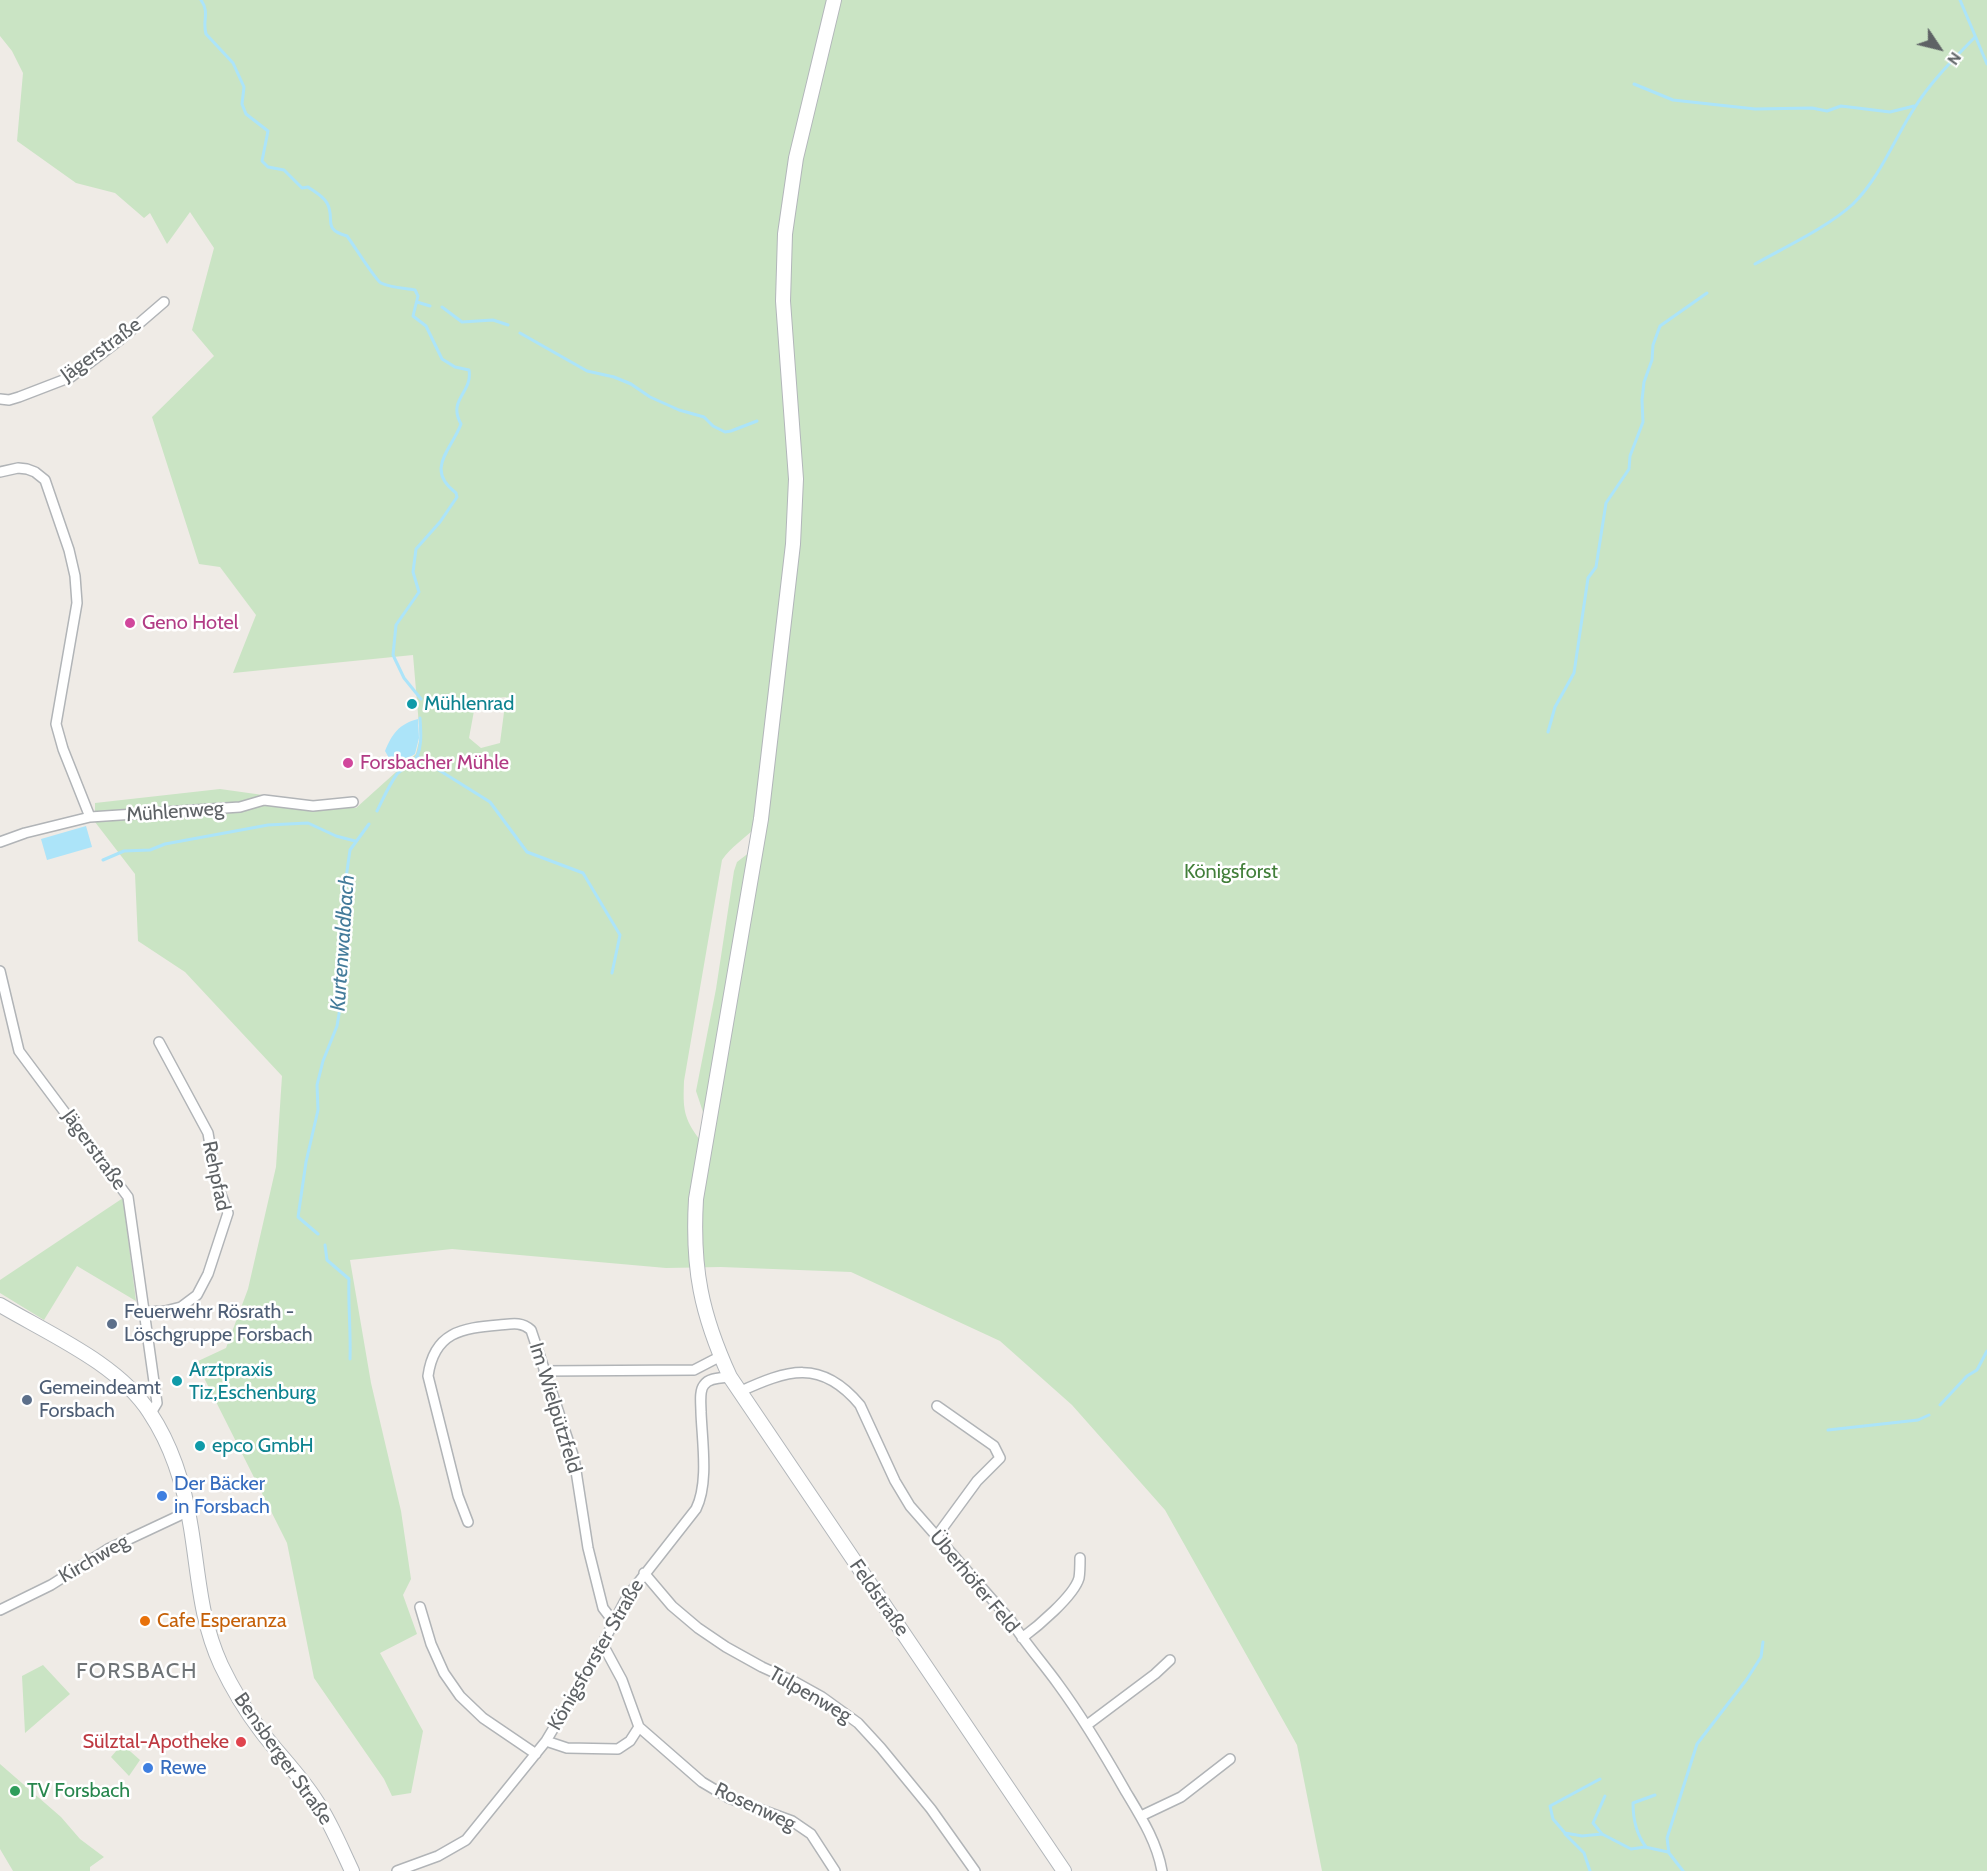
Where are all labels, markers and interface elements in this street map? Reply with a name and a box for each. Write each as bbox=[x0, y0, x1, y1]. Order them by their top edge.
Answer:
north arrow bbox=[1909, 18, 1969, 78]
text: N bbox=[1943, 49, 1965, 69]
street label: Jägerstraße bbox=[56, 313, 146, 387]
place label: Geno Hotel bbox=[142, 611, 239, 635]
marker: Geno Hotel bbox=[123, 616, 137, 630]
place label: Mühlenrad bbox=[424, 692, 514, 716]
marker: Mühlenrad bbox=[405, 697, 419, 711]
place label: Forsbacher Mühle bbox=[360, 751, 509, 775]
marker: Forsbacher Mühle bbox=[341, 756, 355, 770]
street label: Mühlenweg bbox=[125, 797, 225, 827]
park label: Königsforst bbox=[1184, 860, 1278, 884]
water label: Kurtenwaldbach bbox=[326, 874, 360, 1012]
street label: Jägerstraße bbox=[57, 1105, 131, 1195]
street label: Rehpfad bbox=[197, 1139, 235, 1213]
place label: Feuerwehr Rösrath - Löschgruppe Forsbach bbox=[124, 1300, 313, 1347]
marker: Feuerwehr Rösrath - Löschgruppe Forsbach bbox=[105, 1317, 119, 1331]
street label: Im Wielpützfeld bbox=[524, 1340, 586, 1476]
place label: Arztpraxis Tiz,Eschenburg bbox=[189, 1358, 316, 1405]
marker: Arztpraxis Tiz,Eschenburg bbox=[170, 1374, 184, 1388]
place label: Gemeindeamt Forsbach bbox=[39, 1376, 161, 1423]
marker: Gemeindeamt Forsbach bbox=[20, 1393, 34, 1407]
place label: epco GmbH bbox=[212, 1434, 314, 1458]
marker: epco GmbH bbox=[193, 1439, 207, 1453]
place label: Der Bäcker in Forsbach bbox=[174, 1472, 270, 1519]
marker: Der Bäcker in Forsbach bbox=[155, 1489, 169, 1503]
street label: Überhöfer Feld bbox=[924, 1526, 1024, 1638]
street label: Kirchweg bbox=[55, 1529, 133, 1589]
street label: Feldstraße bbox=[844, 1555, 914, 1641]
street label: Königsforster Straße bbox=[543, 1575, 649, 1735]
place label: Cafe Esperanza bbox=[157, 1609, 287, 1633]
marker: Cafe Esperanza bbox=[138, 1614, 152, 1628]
district label: FORSBACH bbox=[76, 1659, 198, 1685]
street label: Tulpenweg bbox=[765, 1662, 855, 1728]
street label: Bensberger Straße bbox=[228, 1688, 338, 1830]
place label: Sülztal-Apotheke bbox=[82, 1730, 229, 1754]
marker: Sülztal-Apotheke bbox=[234, 1735, 248, 1749]
place label: Rewe bbox=[160, 1756, 207, 1780]
marker: Rewe bbox=[141, 1761, 155, 1775]
street label: Rosenweg bbox=[711, 1778, 799, 1836]
place label: TV Forsbach bbox=[27, 1779, 130, 1803]
marker: TV Forsbach bbox=[8, 1784, 22, 1798]

